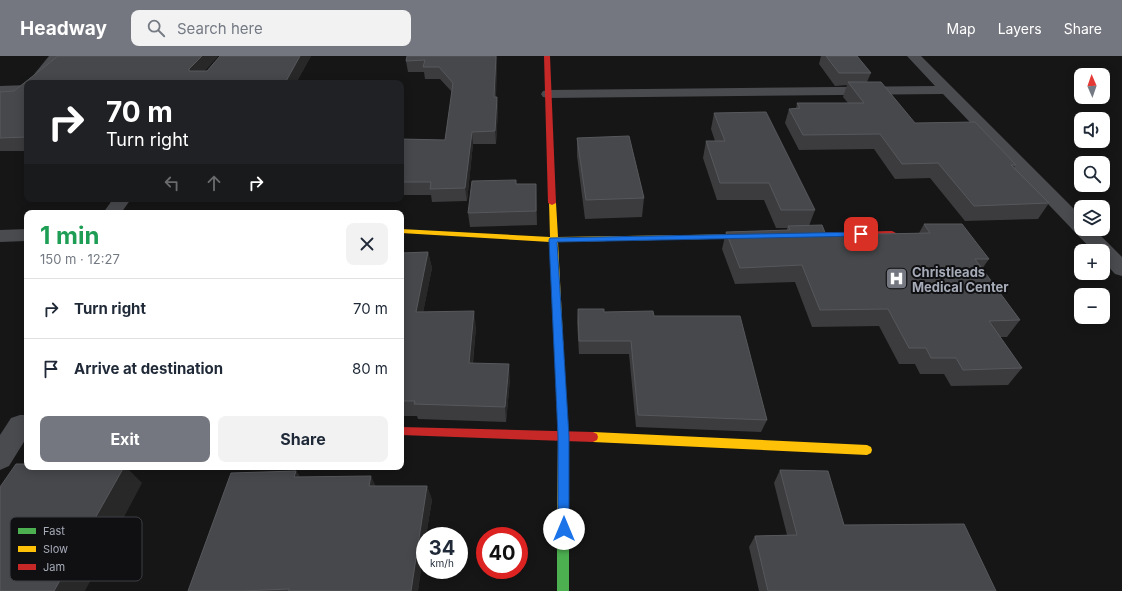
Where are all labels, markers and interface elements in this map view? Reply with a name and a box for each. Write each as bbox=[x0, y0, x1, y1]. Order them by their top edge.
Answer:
search box bbox=[131, 10, 411, 46]
text: Headway bbox=[20, 17, 107, 40]
icon: search bbox=[145, 17, 167, 39]
text: Search here bbox=[177, 19, 263, 38]
text: Map bbox=[947, 20, 976, 37]
text: Layers bbox=[998, 20, 1042, 37]
text: Share bbox=[1064, 20, 1102, 37]
north arrow bbox=[1074, 68, 1110, 104]
map controls bbox=[1074, 68, 1110, 324]
text: 70 m bbox=[106, 95, 173, 129]
icon: right bbox=[40, 96, 92, 148]
button: sound bbox=[1074, 112, 1110, 148]
text: Turn right bbox=[106, 129, 189, 150]
button: search bbox=[1074, 156, 1110, 192]
icon: left bbox=[161, 172, 183, 194]
icon: ahead bbox=[203, 172, 225, 194]
icon: right bbox=[245, 172, 267, 194]
button: layers bbox=[1074, 200, 1110, 236]
pin bbox=[844, 217, 878, 251]
text: 1 min bbox=[40, 221, 99, 250]
button: close bbox=[346, 223, 388, 265]
icon: arrive bbox=[850, 223, 872, 245]
button: + bbox=[1074, 244, 1110, 280]
text: 150 m · 12:27 bbox=[40, 251, 120, 267]
place label: Christleads Medical Center bbox=[912, 264, 1009, 295]
hospital icon: Christleads Medical Center bbox=[883, 266, 909, 292]
button: − bbox=[1074, 288, 1110, 324]
icon: right bbox=[40, 298, 62, 320]
text: Turn right bbox=[74, 299, 146, 318]
text: 70 m bbox=[353, 299, 388, 318]
icon: arrive bbox=[40, 358, 62, 380]
text: Arrive at destination bbox=[74, 359, 223, 378]
text: 80 m bbox=[352, 359, 388, 378]
button: Exit bbox=[40, 416, 210, 462]
button: Share bbox=[218, 416, 388, 462]
position arrow bbox=[543, 508, 585, 550]
legend bbox=[10, 517, 142, 581]
text: Fast bbox=[43, 524, 65, 538]
speed limit sign: 40 bbox=[476, 527, 528, 579]
text: 34 bbox=[429, 536, 455, 560]
text: Slow bbox=[43, 542, 68, 556]
text: km/h bbox=[430, 557, 454, 569]
text: Jam bbox=[43, 560, 65, 574]

